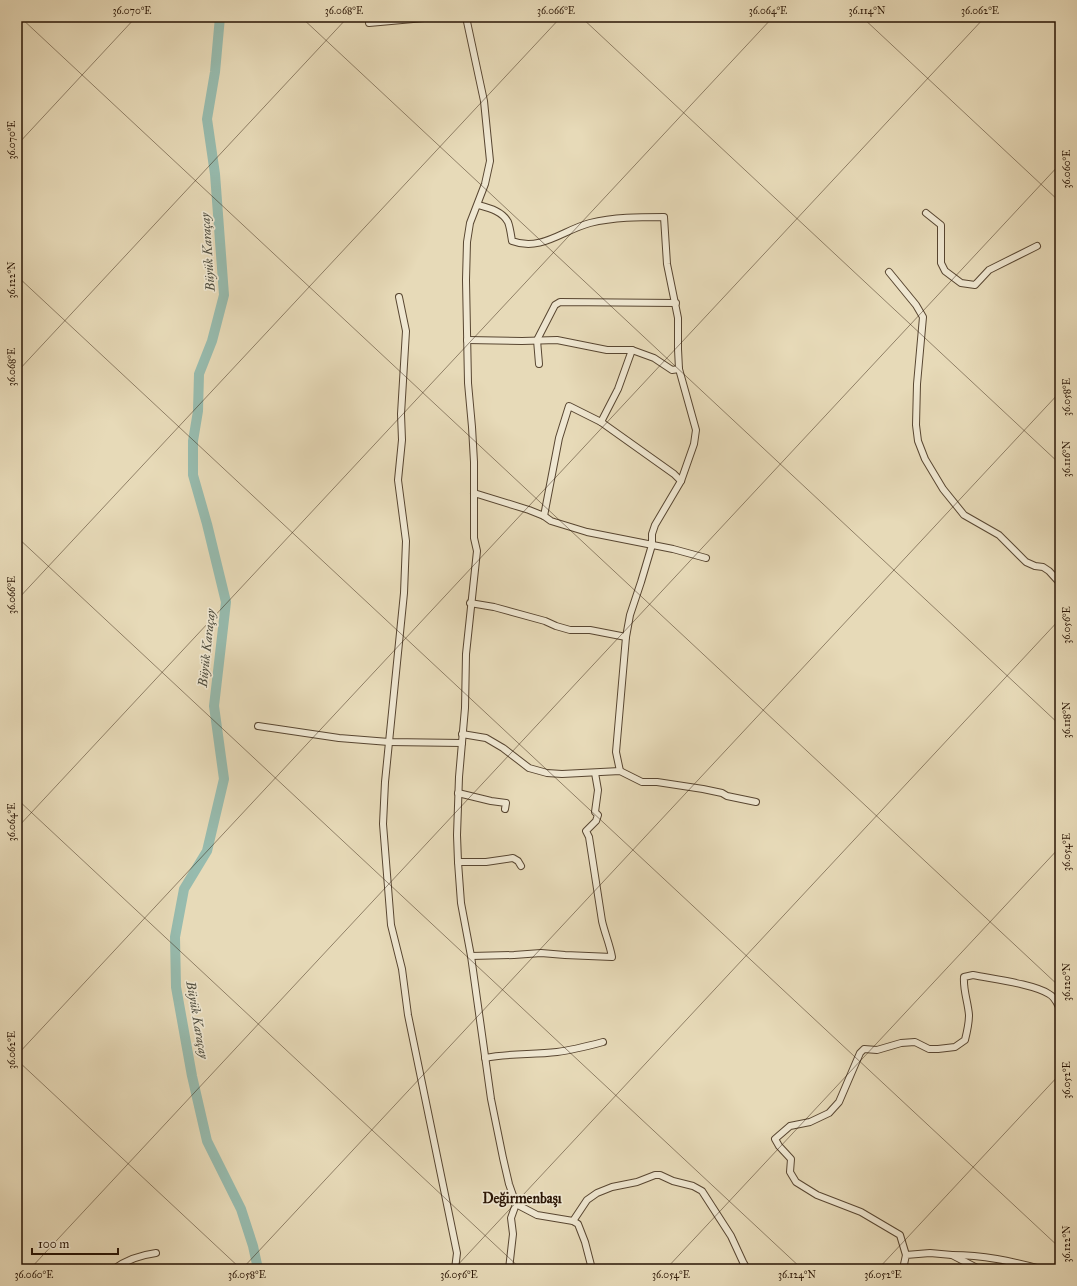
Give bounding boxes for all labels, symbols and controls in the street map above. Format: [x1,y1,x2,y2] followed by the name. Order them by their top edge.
[113,5,151,17] text: 36.070°E
[325,5,363,17] text: 36.068°E
[537,5,575,17] text: 36.066°E
[749,5,787,17] text: 36.064°E
[849,5,886,17] text: 36.114°N
[961,5,999,17] text: 36.062°E
[6,121,18,159] text: 36.070°E
[1061,150,1073,188] text: 36.060°E
[197,211,219,293] water label: Büyük Karaçay
[6,261,18,299] text: 36.122°N
[6,348,18,386] text: 36.068°E
[1061,378,1073,416] text: 36.058°E
[1061,440,1073,477] text: 36.116°N
[6,576,18,614] text: 36.066°E
[1061,606,1073,644] text: 36.056°E
[195,607,219,689] water label: Büyük Karaçay
[1061,701,1073,738] text: 36.118°N
[6,803,18,841] text: 36.064°E
[1061,833,1073,871] text: 36.054°E
[1061,962,1073,1001] text: 36.120°N
[182,979,212,1061] water label: Büyük Karaçay
[6,1031,18,1069] text: 36.062°E
[1061,1061,1073,1099] text: 36.052°E
[482,1190,562,1208] district label: Değirmenbaşı
[1061,1225,1073,1263] text: 36.122°N
[32,1230,118,1256] scale bar
[38,1237,69,1251] text: 100 m
[15,1269,53,1281] text: 36.060°E
[228,1269,266,1281] text: 36.058°E
[440,1269,478,1281] text: 36.056°E
[652,1269,690,1281] text: 36.054°E
[778,1269,816,1281] text: 36.124°N
[864,1269,902,1281] text: 36.052°E

